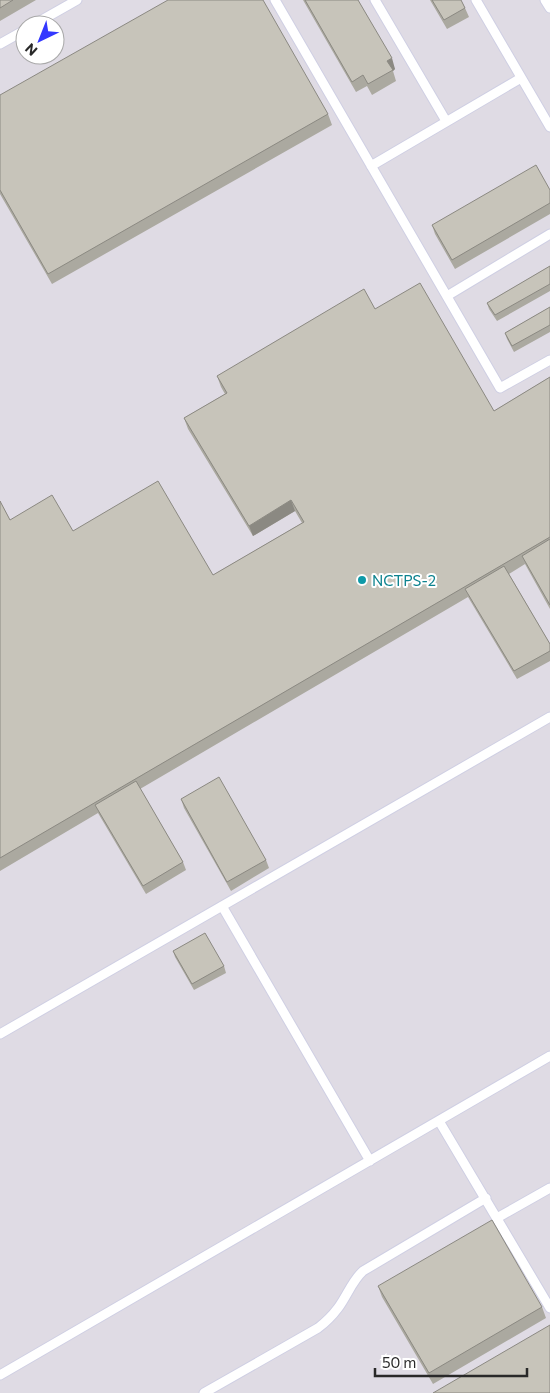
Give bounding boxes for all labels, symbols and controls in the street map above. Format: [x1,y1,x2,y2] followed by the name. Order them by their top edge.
[15,15,65,65] north arrow
[21,40,40,60] text: N
[372,571,436,589] place label: NCTPS-2
[356,574,368,586] marker: NCTPS-2
[375,1346,528,1378] scale bar
[382,1353,416,1371] text: 50 m

